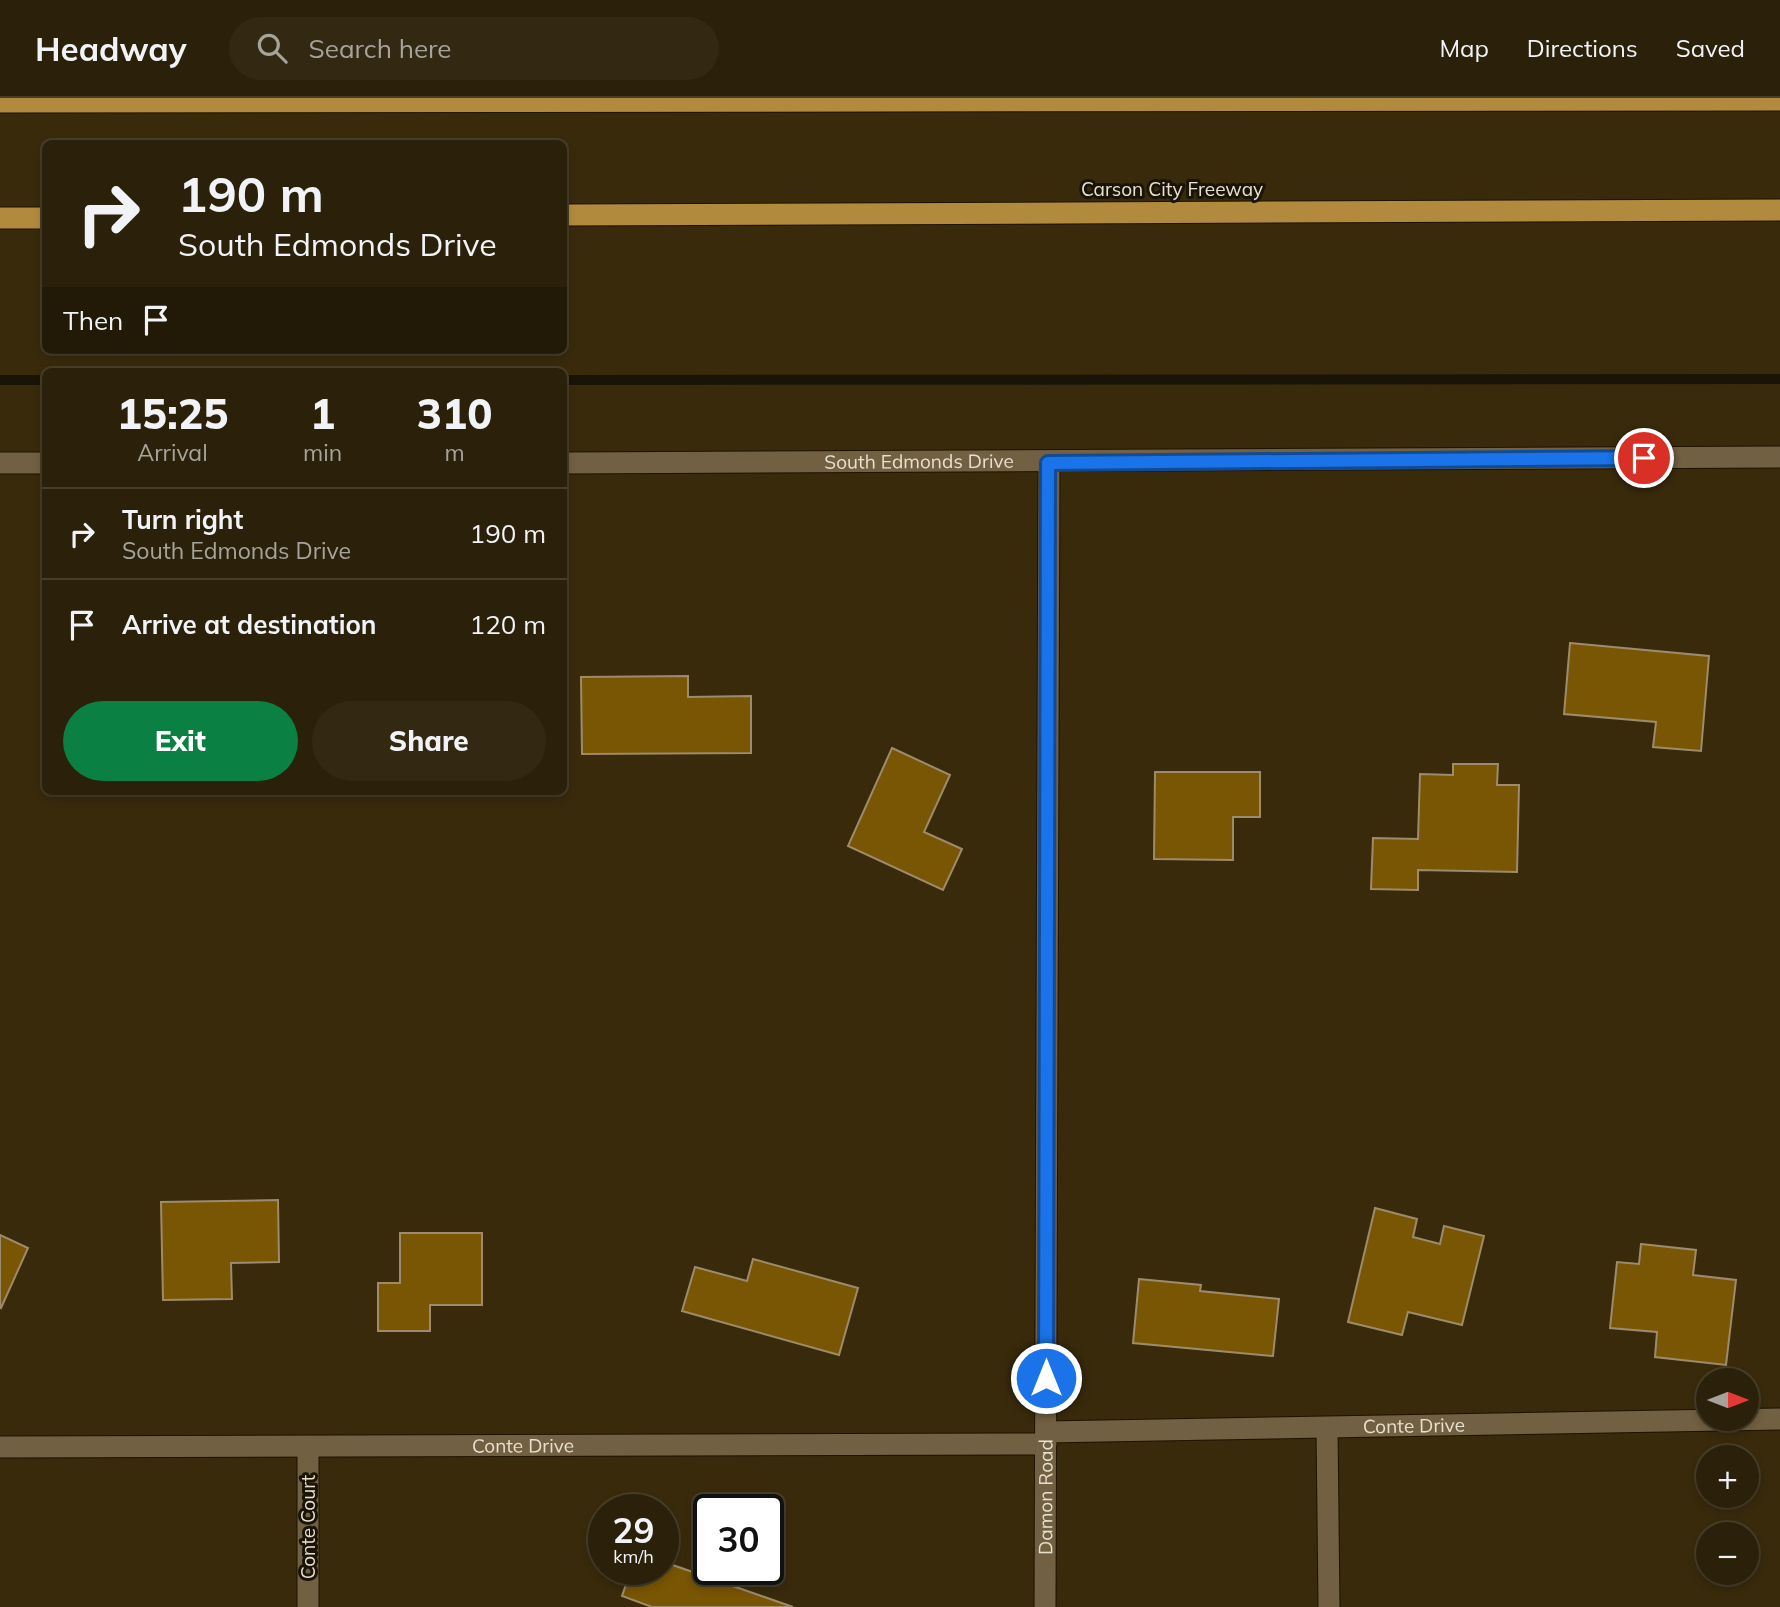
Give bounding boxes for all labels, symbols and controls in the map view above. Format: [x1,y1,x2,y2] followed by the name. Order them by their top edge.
[229,17,719,80] search box
[35,28,187,69] text: Headway
[253,29,291,67] icon: search
[309,32,451,65] text: Search here
[1439,33,1489,63] text: Map
[1527,33,1638,63] text: Directions
[1676,33,1745,63] text: Saved
[178,163,324,224] text: 190 m
[63,168,154,259] icon: right
[1081,177,1263,201] street label: Carson City Freeway
[178,224,497,264] text: South Edmonds Drive
[137,301,175,339] icon: arrive
[63,304,123,337] text: Then
[117,387,228,440] text: 15:25
[310,387,335,440] text: 1
[417,387,492,440] text: 310
[1614,428,1674,488] pin
[137,438,208,467] text: Arrival
[303,438,342,467] text: min
[444,438,465,467] text: m
[1625,439,1663,477] icon: arrive
[824,449,1014,474] street label: South Edmonds Drive
[122,503,243,536] text: Turn right
[63,515,101,553] icon: right
[470,517,546,550] text: 190 m
[122,536,351,565] text: South Edmonds Drive
[63,606,101,644] icon: arrive
[122,608,377,641] text: Arrive at destination
[470,608,546,641] text: 120 m
[63,701,298,781] button: Exit
[312,701,546,781] button: Share
[1009,1341,1083,1415] position arrow
[1696,1368,1759,1432] north arrow
[1696,1368,1759,1585] map controls
[1363,1413,1465,1438] street label: Conte Drive
[472,1433,574,1458] street label: Conte Drive
[1033,1439,1058,1555] street label: Damon Road
[1696,1445,1759,1508] button: +
[296,1474,320,1579] street label: Conte Court
[693,1494,784,1585] speed limit sign: 30
[612,1508,655,1552] text: 29
[1696,1522,1759,1585] button: −
[613,1545,654,1568] text: km/h

